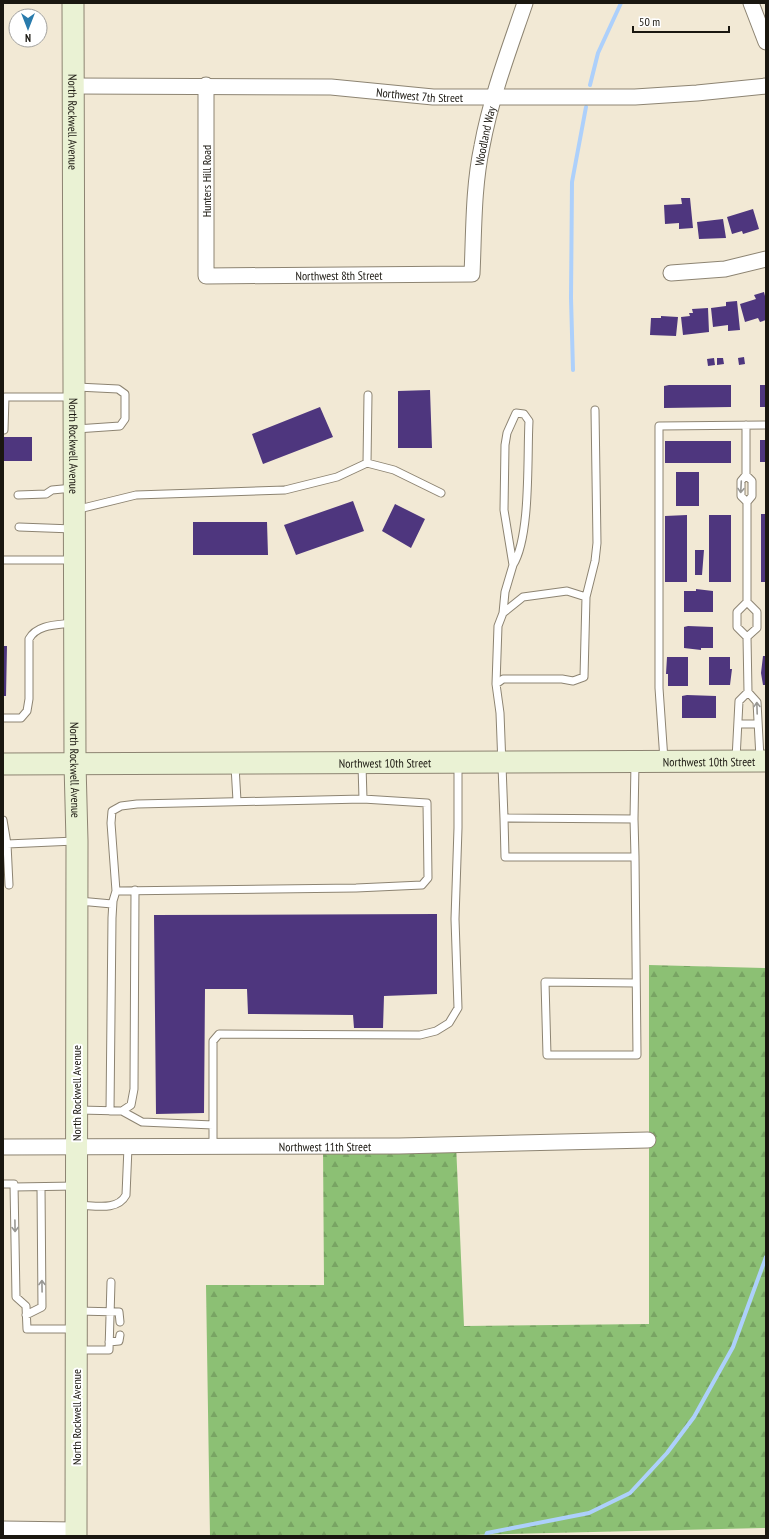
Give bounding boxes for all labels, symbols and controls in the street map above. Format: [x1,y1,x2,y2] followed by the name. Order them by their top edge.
[8,8,48,48] north arrow
[633,8,729,34] scale bar
[639,14,660,29] text: 50 m
[25,31,31,45] text: N
[66,74,81,170] street label: North Rockwell Avenue
[376,84,464,105] street label: Northwest 7th Street
[471,104,499,167] street label: Woodland Way
[199,145,214,217] street label: Hunters Hill Road
[295,267,383,283] street label: Northwest 8th Street
[67,398,82,494] street label: North Rockwell Avenue
[738,480,745,493] one-way arrow
[753,702,760,715] one-way arrow
[67,722,84,818] street label: North Rockwell Avenue
[663,754,756,769] street label: Northwest 10th Street
[339,755,432,770] street label: Northwest 10th Street
[69,1045,84,1141] street label: North Rockwell Avenue
[279,1139,372,1154] street label: Northwest 11th Street
[11,1219,18,1232] one-way arrow
[38,1280,45,1293] one-way arrow
[69,1369,84,1465] street label: North Rockwell Avenue

